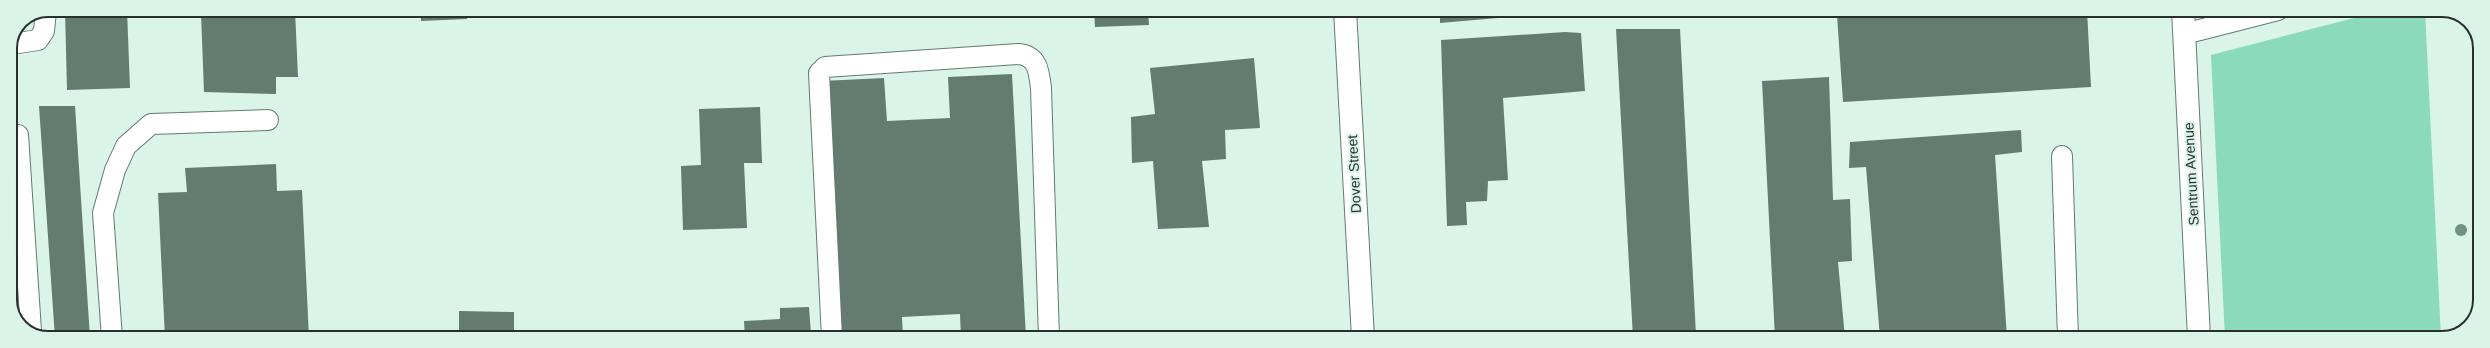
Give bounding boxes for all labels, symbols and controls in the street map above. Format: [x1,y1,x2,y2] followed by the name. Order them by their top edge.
[2180,122,2202,226] street label: Sentrum Avenue
[1344,134,1364,214] street label: Dover Street

